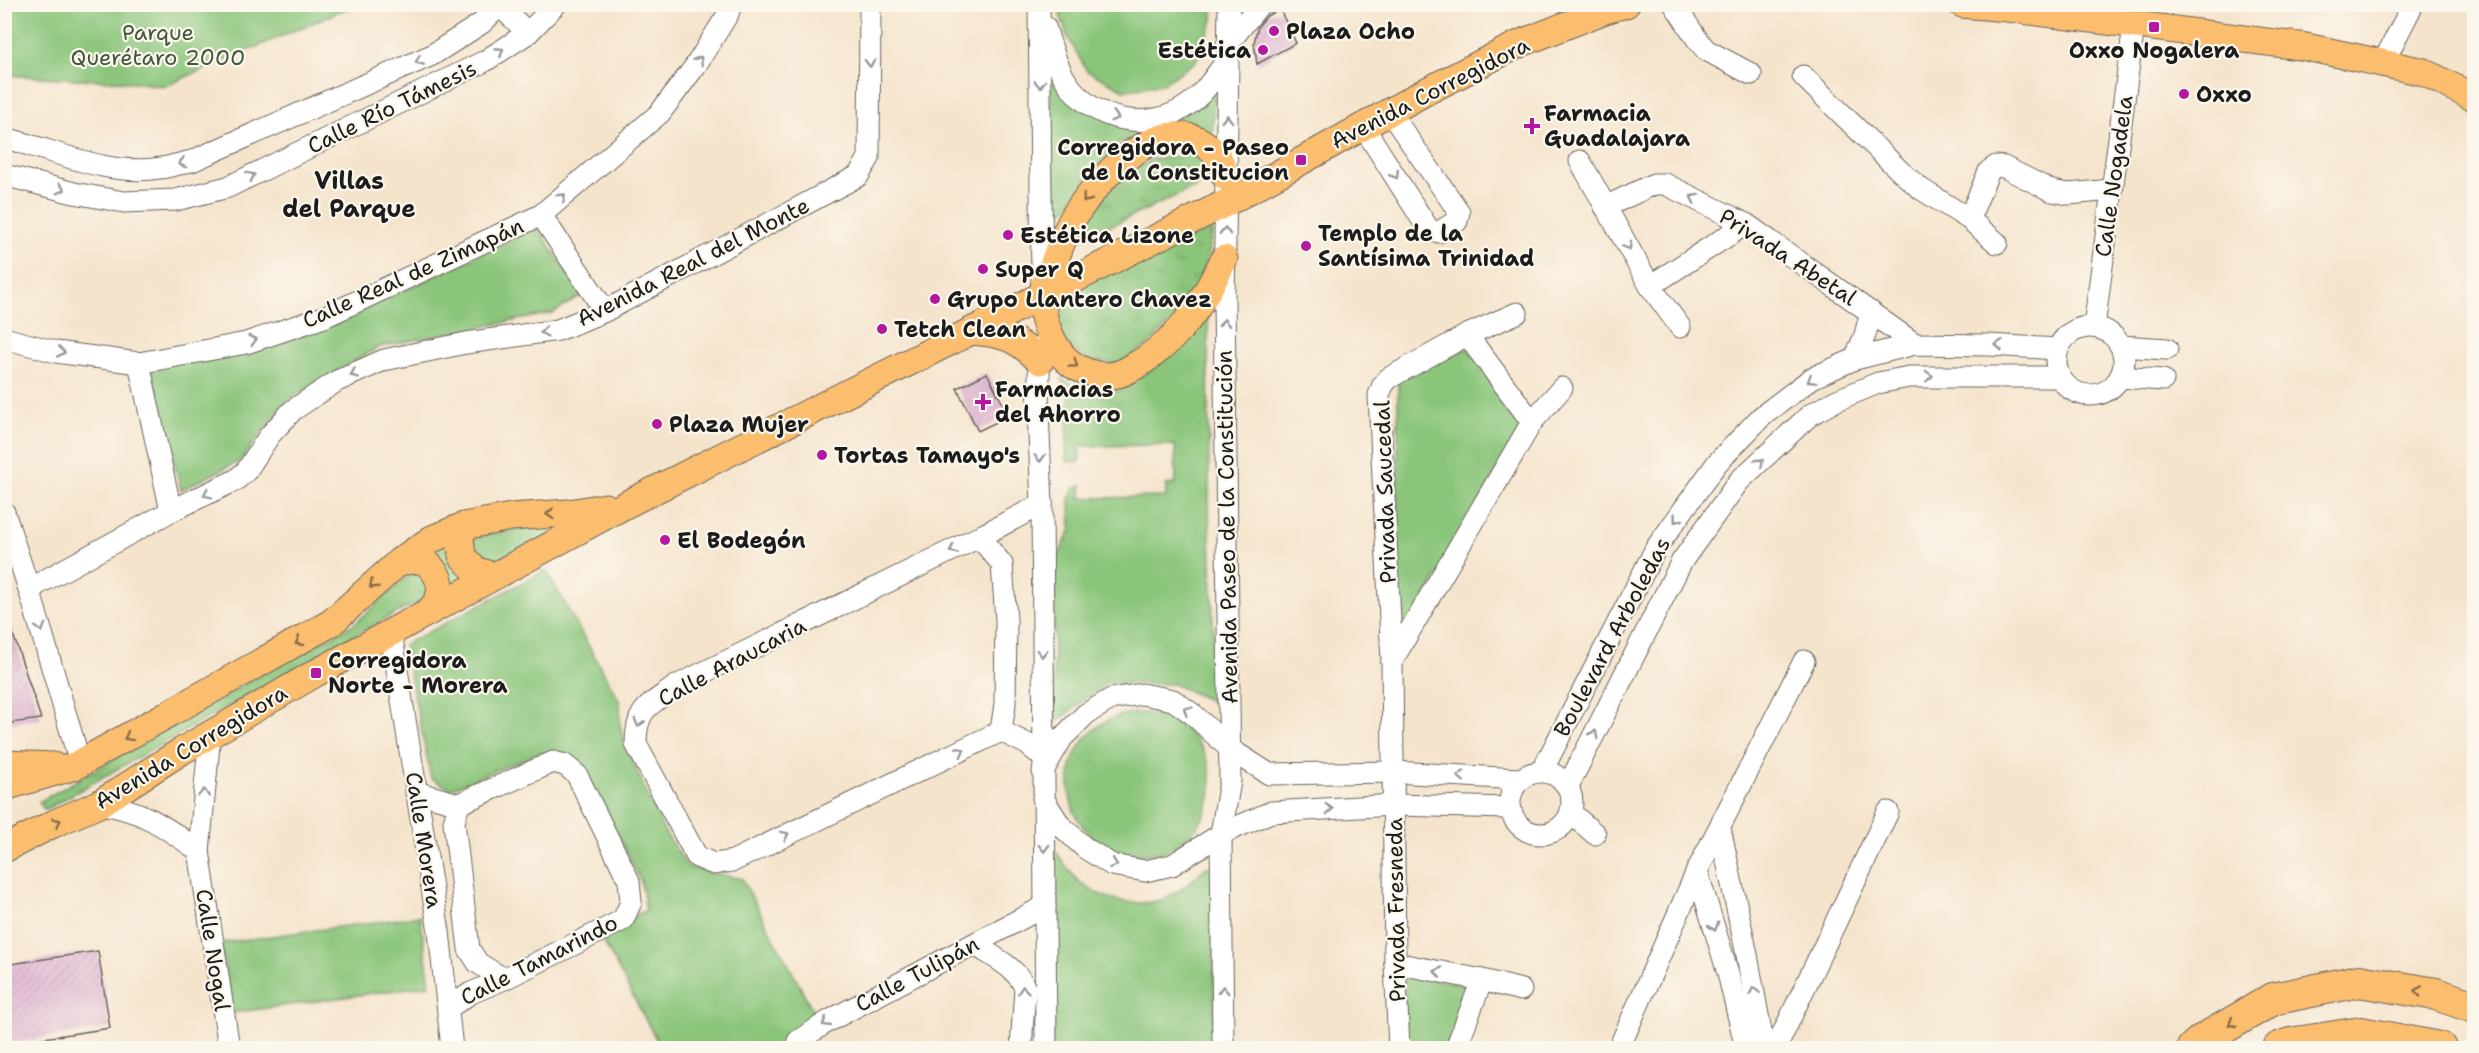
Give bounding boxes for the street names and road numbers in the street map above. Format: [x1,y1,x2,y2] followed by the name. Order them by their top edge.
[1326,30,1535,156] street label: Avenida Corregidora
[303,54,481,160] street label: Calle Río Támesis
[2088,93,2140,259] street label: Calle Nogadela
[572,191,814,333] street label: Avenida Real del Monte
[1714,202,1863,313] street label: Privada Abetal
[298,211,528,335] street label: Calle Real de Zimapán
[1209,350,1245,704] street label: Avenida Paseo de la Constitución
[1367,400,1403,584] street label: Privada Saucedal
[1547,532,1677,742] street label: Boulevard Arboledas
[653,611,811,713] street label: Calle Araucaria
[89,678,293,816] street label: Avenida Corregidora
[399,770,449,911] street label: Calle Morera
[1380,817,1412,1003] street label: Privada Fresneda
[189,887,237,1014] street label: Calle Nogal
[456,908,622,1012] street label: Calle Tamarindo
[850,929,984,1019] street label: Calle Tulipán

